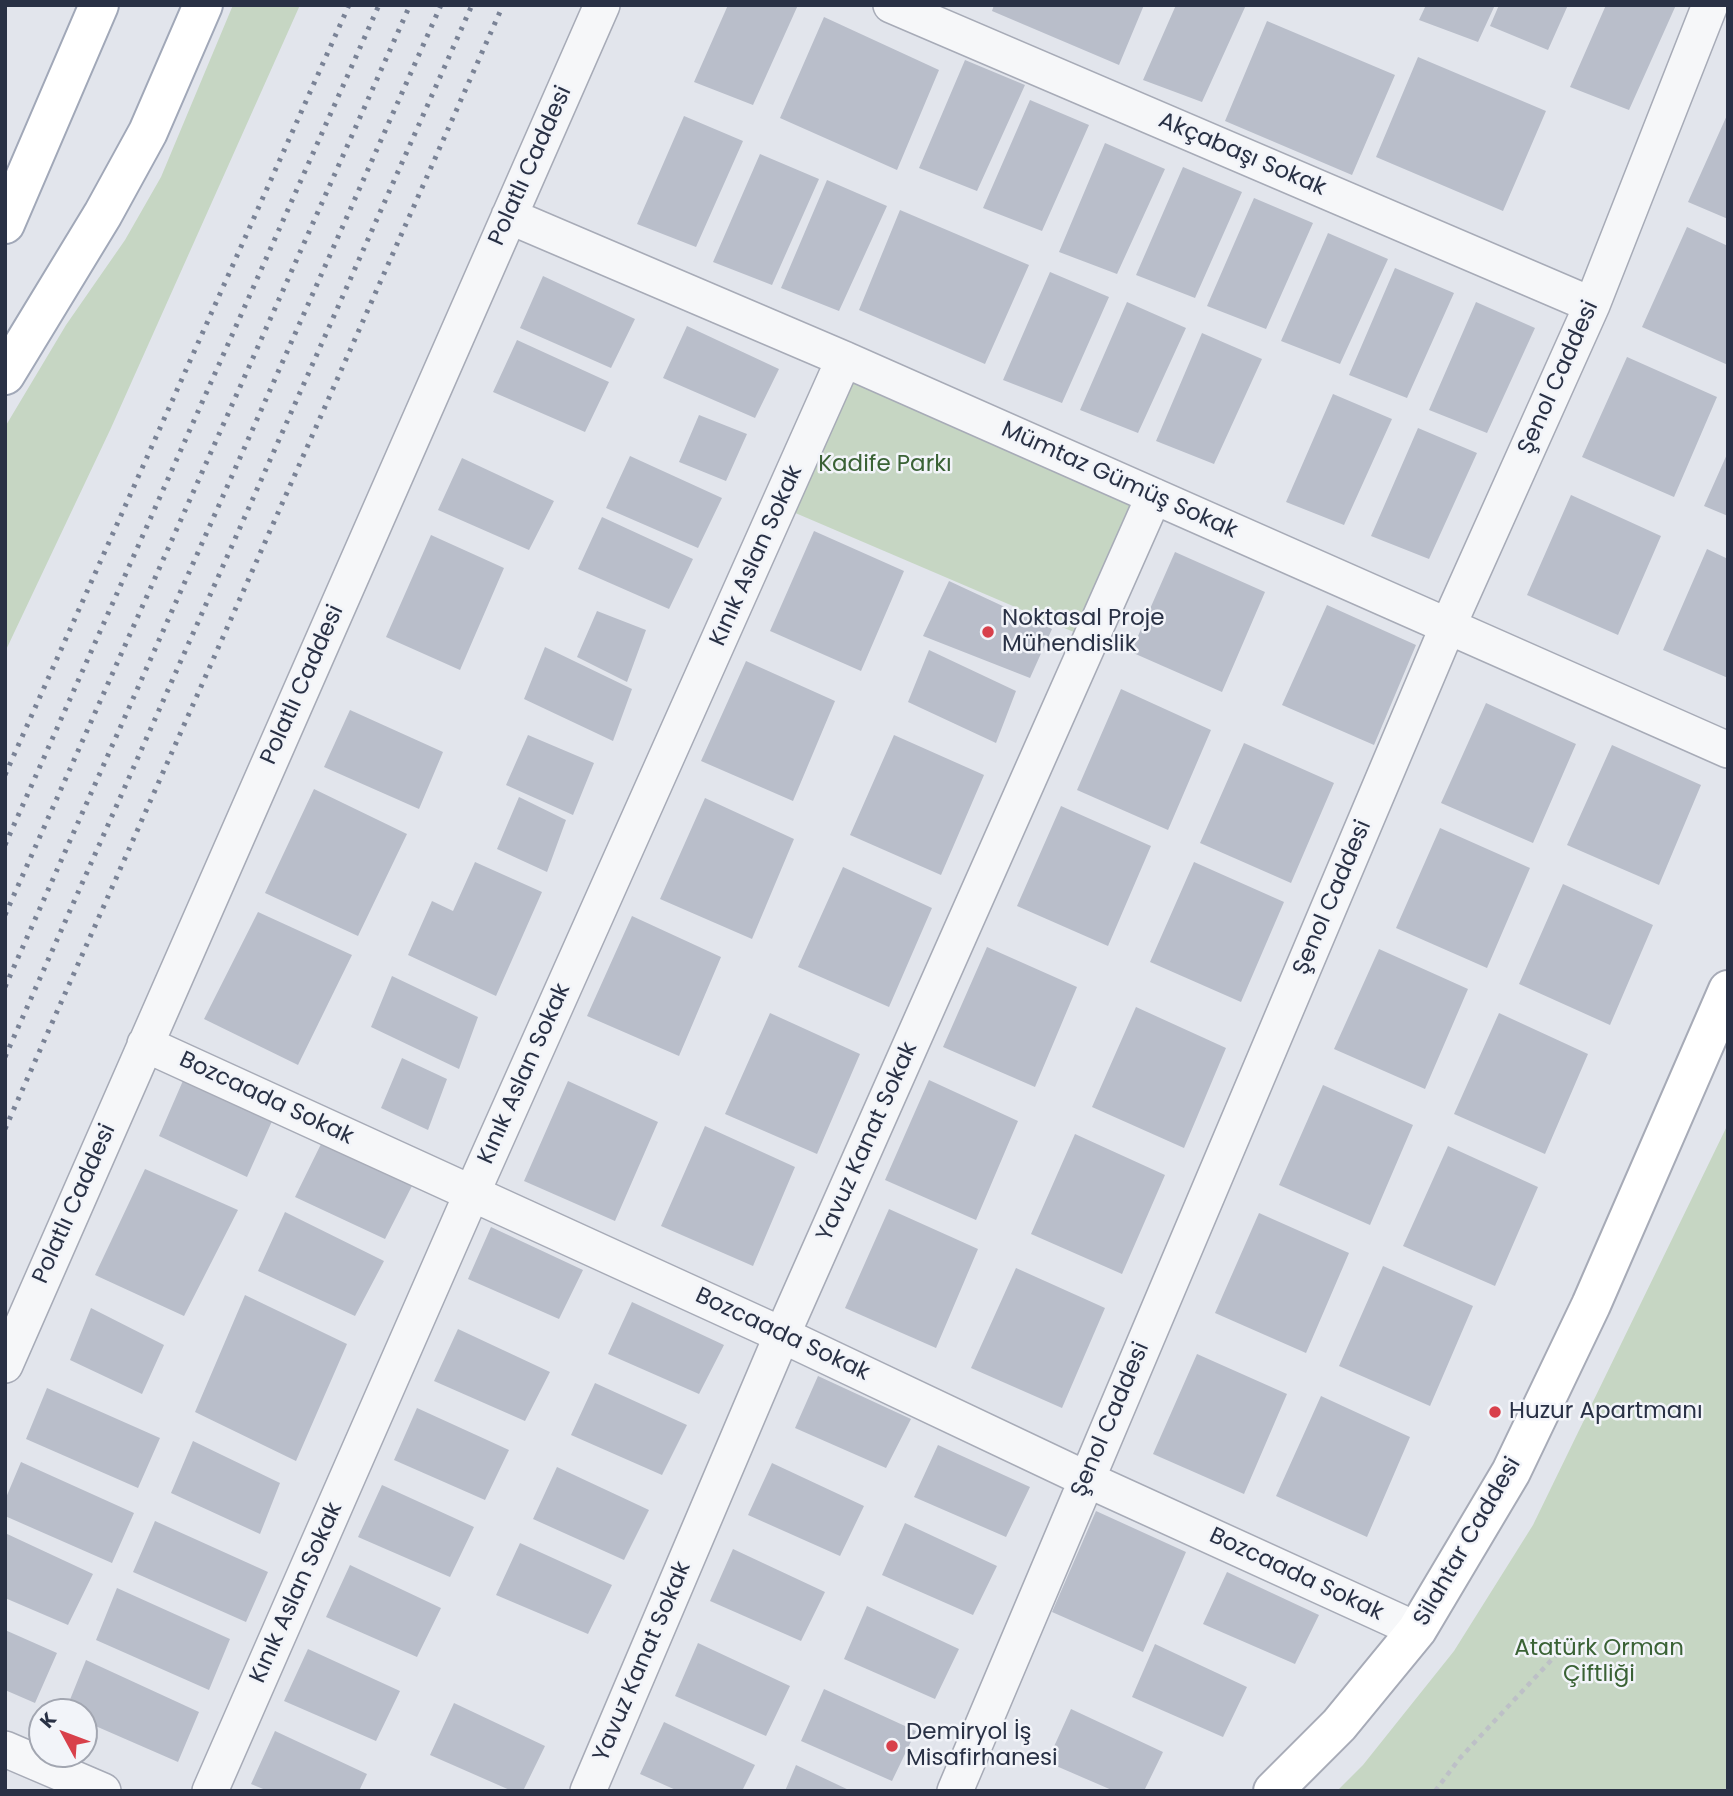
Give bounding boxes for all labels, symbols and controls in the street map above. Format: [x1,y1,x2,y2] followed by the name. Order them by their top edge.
[484,82,578,250] street label: Polatlı Caddesi
[1154,107,1330,203] street label: Akçabaşı Sokak
[1513,297,1605,459] street label: Şenol Caddesi
[997,416,1241,546] street label: Mümtaz Gümüş Sokak
[818,451,952,479] park label: Kadife Parkı
[705,461,809,651] street label: Kınık Aslan Sokak
[256,601,350,769] street label: Polatlı Caddesi
[1002,605,1165,659] place label: Noktasal Proje Mühendislik
[980,624,996,640] marker: Noktasal Proje Mühendislik
[1288,817,1378,979] street label: Şenol Caddesi
[473,979,577,1169] street label: Kınık Aslan Sokak
[812,1038,924,1246] street label: Yavuz Kanat Sokak
[175,1047,357,1151] street label: Bozcaada Sokak
[28,1120,122,1288] street label: Polatlı Caddesi
[691,1283,873,1387] street label: Bozcaada Sokak
[1066,1339,1156,1501] street label: Şenol Caddesi
[1509,1398,1703,1426] place label: Huzur Apartmanı
[1487,1404,1503,1420] marker: Huzur Apartmanı
[1409,1453,1527,1631] street label: Silahtar Caddesi
[245,1498,349,1688] street label: Kınık Aslan Sokak
[1205,1523,1387,1627] street label: Bozcaada Sokak
[588,1558,698,1766] street label: Yavuz Kanat Sokak
[1514,1635,1684,1689] park label: Atatürk Orman Çiftliği
[28,1698,98,1768] north arrow
[34,1706,63,1734] text: K
[906,1719,1058,1773] place label: Demiryol İş Misafirhanesi
[884,1738,900,1754] marker: Demiryol İş Misafirhanesi

